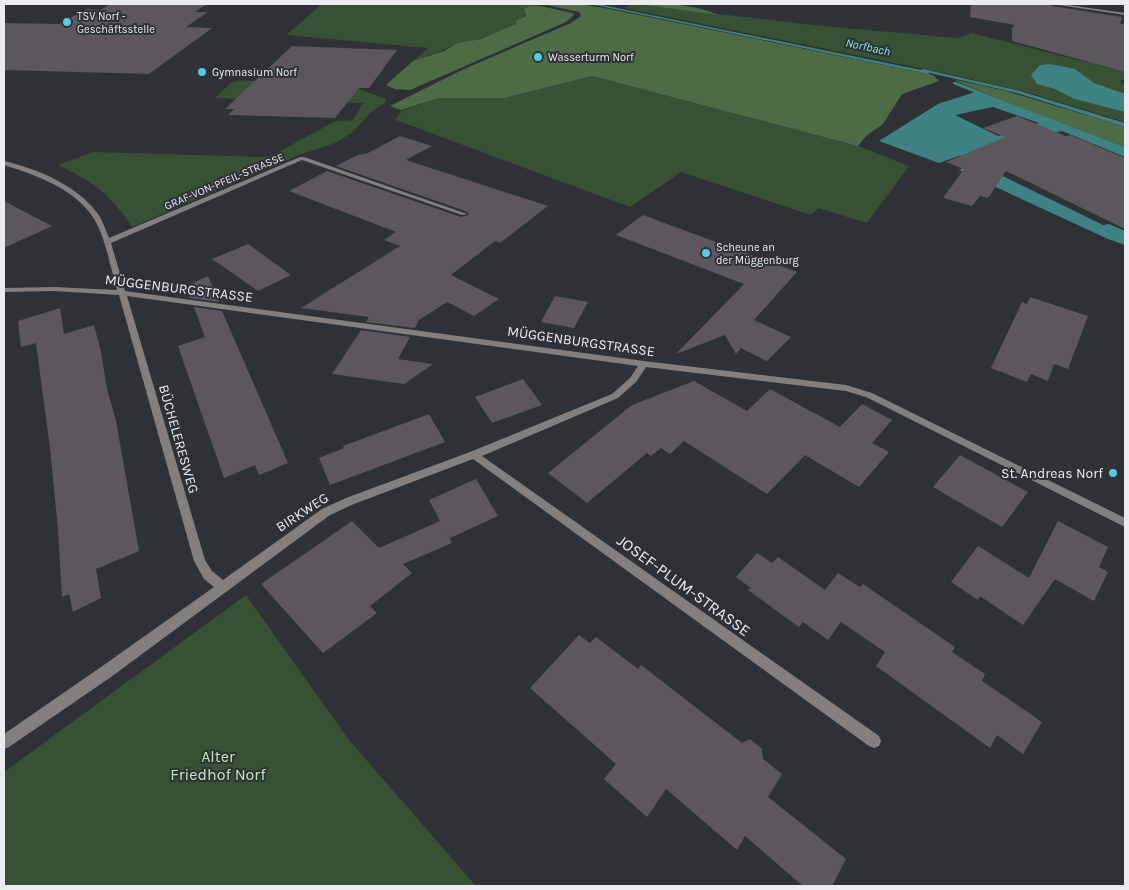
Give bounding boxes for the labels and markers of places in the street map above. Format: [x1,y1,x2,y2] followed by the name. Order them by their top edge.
[77,10,155,36] place label: TSV Norf - Geschäftsstelle
[61,16,73,28] marker: TSV Norf - Geschäftsstelle
[532,51,544,63] marker: Wasserturm Norf
[548,51,634,64] place label: Wasserturm Norf
[196,66,208,78] marker: Gymnasium Norf
[212,66,297,79] place label: Gymnasium Norf
[716,241,799,267] place label: Scheune an der Müggenburg
[700,247,712,259] marker: Scheune an der Müggenburg
[1001,465,1103,482] place label: St. Andreas Norf
[1107,467,1119,479] marker: St. Andreas Norf

